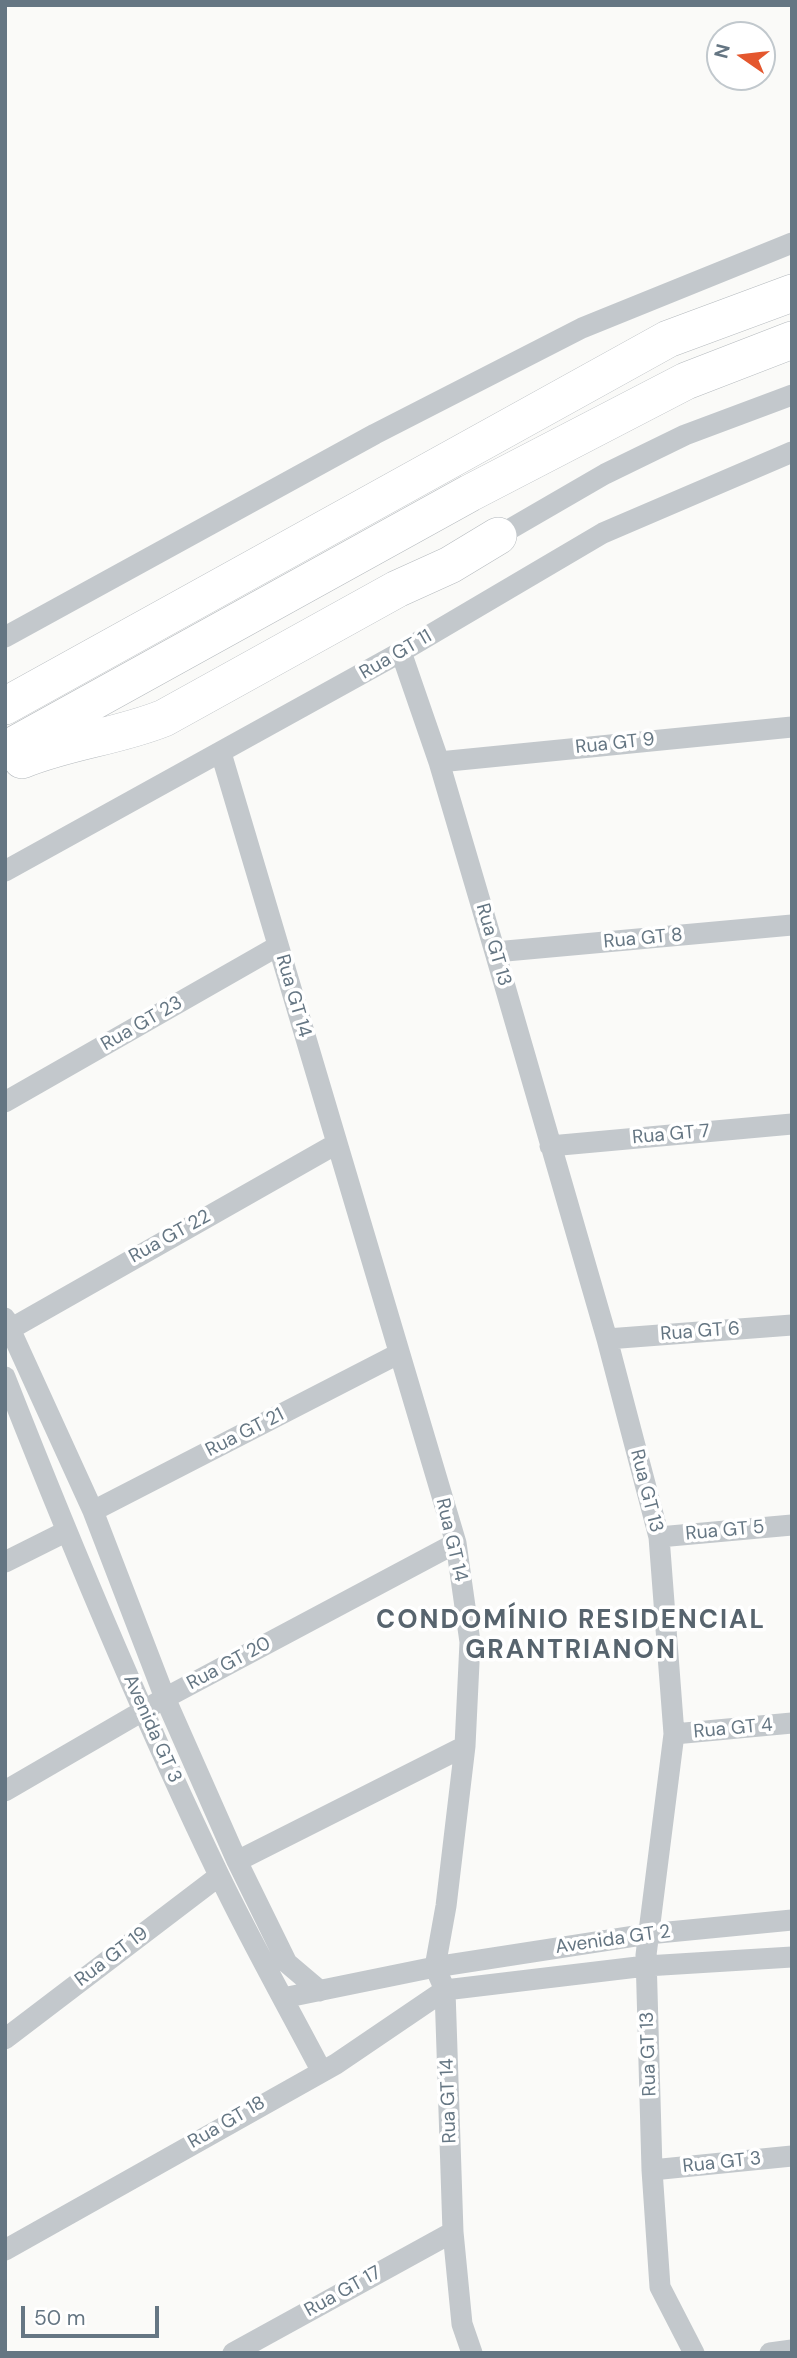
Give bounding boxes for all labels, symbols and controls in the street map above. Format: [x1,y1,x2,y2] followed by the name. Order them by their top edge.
[706,21,776,91] north arrow
[708,42,736,61] text: N
[356,625,436,685] street label: Rua GT 11
[574,729,656,759] street label: Rua GT 9
[470,901,516,989] street label: Rua GT 13
[603,924,683,954] street label: Rua GT 8
[270,952,316,1040] street label: Rua GT 14
[97,992,187,1056] street label: Rua GT 23
[631,1120,711,1150] street label: Rua GT 7
[125,1205,215,1269] street label: Rua GT 22
[659,1318,741,1346] street label: Rua GT 6
[202,1404,288,1462] street label: Rua GT 21
[625,1447,667,1535] street label: Rua GT 13
[430,1496,472,1584] street label: Rua GT 14
[685,1516,765,1546] street label: Rua GT 5
[379,1605,763,1666] district label: CONDOMÍNIO RESIDENCIAL GRANTRIANON
[183,1632,275,1696] street label: Rua GT 20
[118,1671,186,1787] street label: Avenida GT 3
[693,1714,773,1744] street label: Rua GT 4
[554,1921,672,1959] street label: Avenida GT 2
[71,1922,153,1992] street label: Rua GT 19
[636,2011,662,2097] street label: Rua GT 13
[436,2058,462,2144] street label: Rua GT 14
[184,2092,270,2154] street label: Rua GT 18
[682,2148,762,2178] street label: Rua GT 3
[301,2262,385,2322] street label: Rua GT 17
[24,2292,163,2336] scale bar
[34,2304,85,2332] text: 50 m

